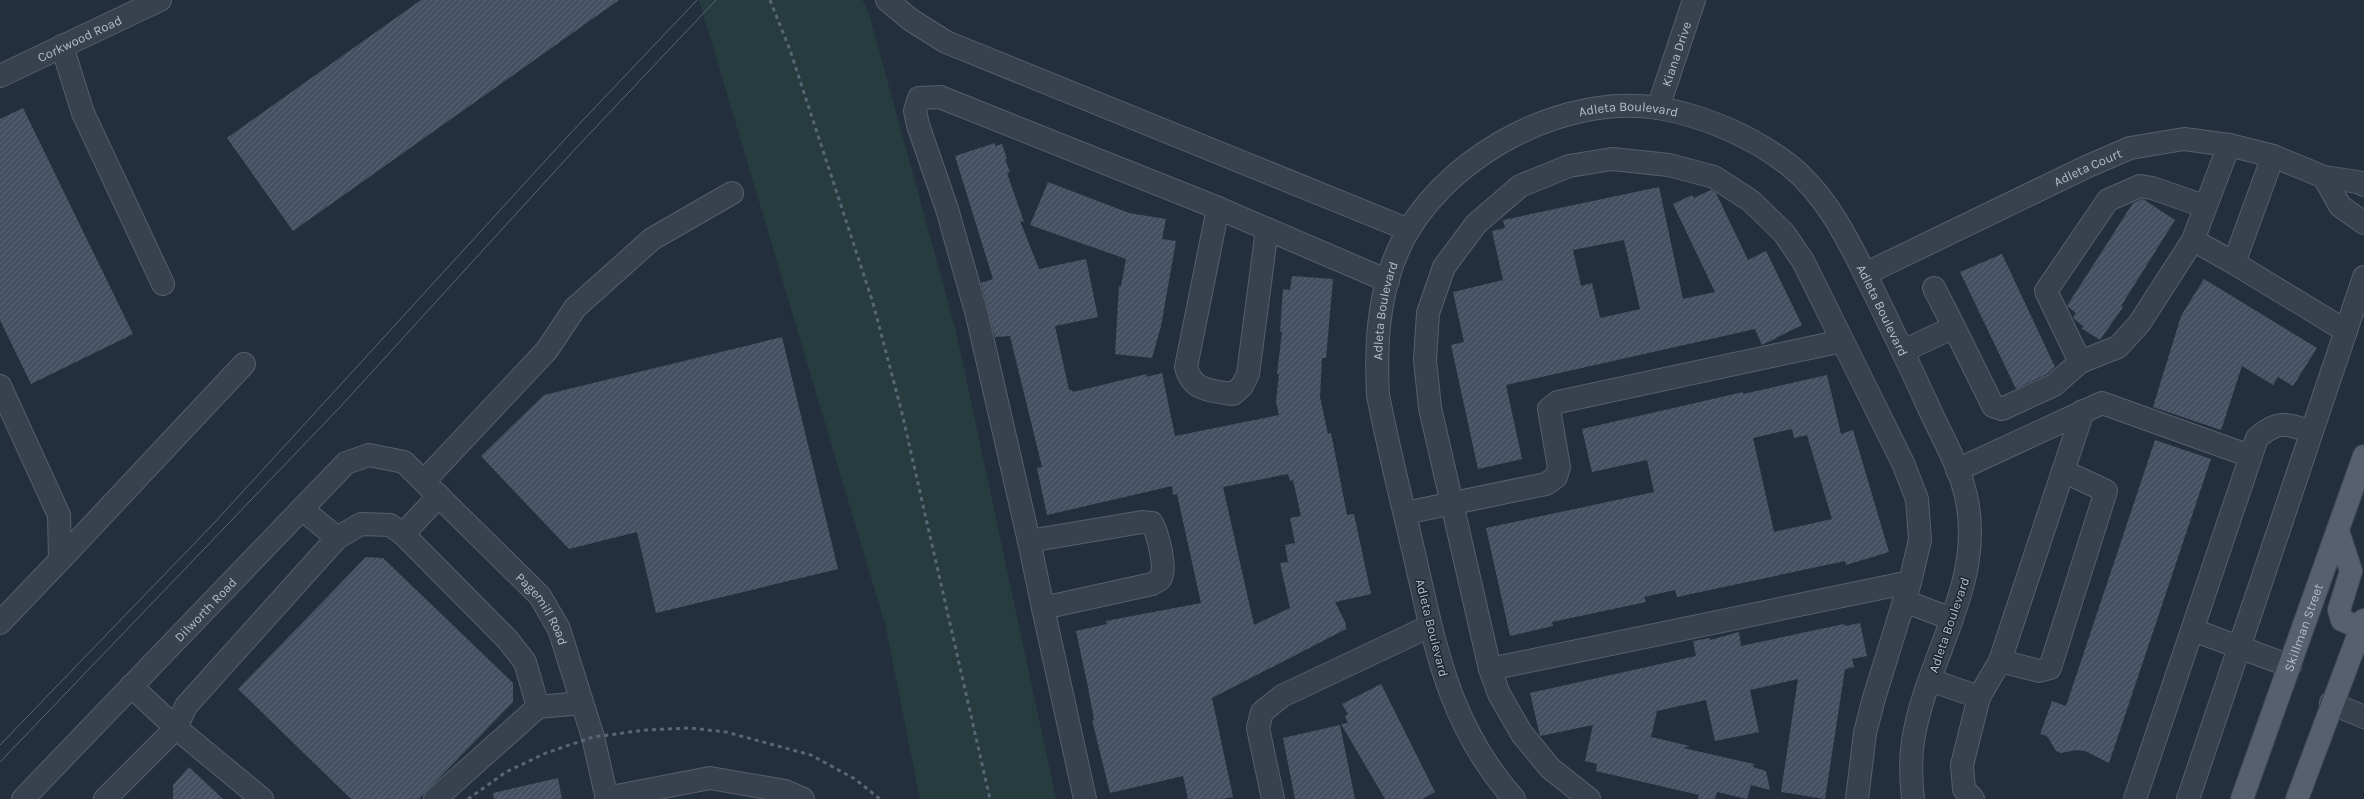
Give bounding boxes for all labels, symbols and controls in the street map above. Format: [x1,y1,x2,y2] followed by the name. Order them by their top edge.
[35,12,124,65] street label: Corkwood Road
[1658,19,1694,88] street label: Kiana Drive
[1577,98,1680,119] street label: Adleta Boulevard
[2051,145,2124,189] street label: Adleta Court
[1370,259,1400,360] street label: Adleta Boulevard
[1854,262,1911,358] street label: Adleta Boulevard
[513,569,571,647] street label: Pagemill Road
[171,574,239,645] street label: Dilworth Road
[1926,575,1972,675] street label: Adleta Boulevard
[1413,578,1451,678] street label: Adleta Boulevard
[2280,581,2326,674] street label: Skillman Street

